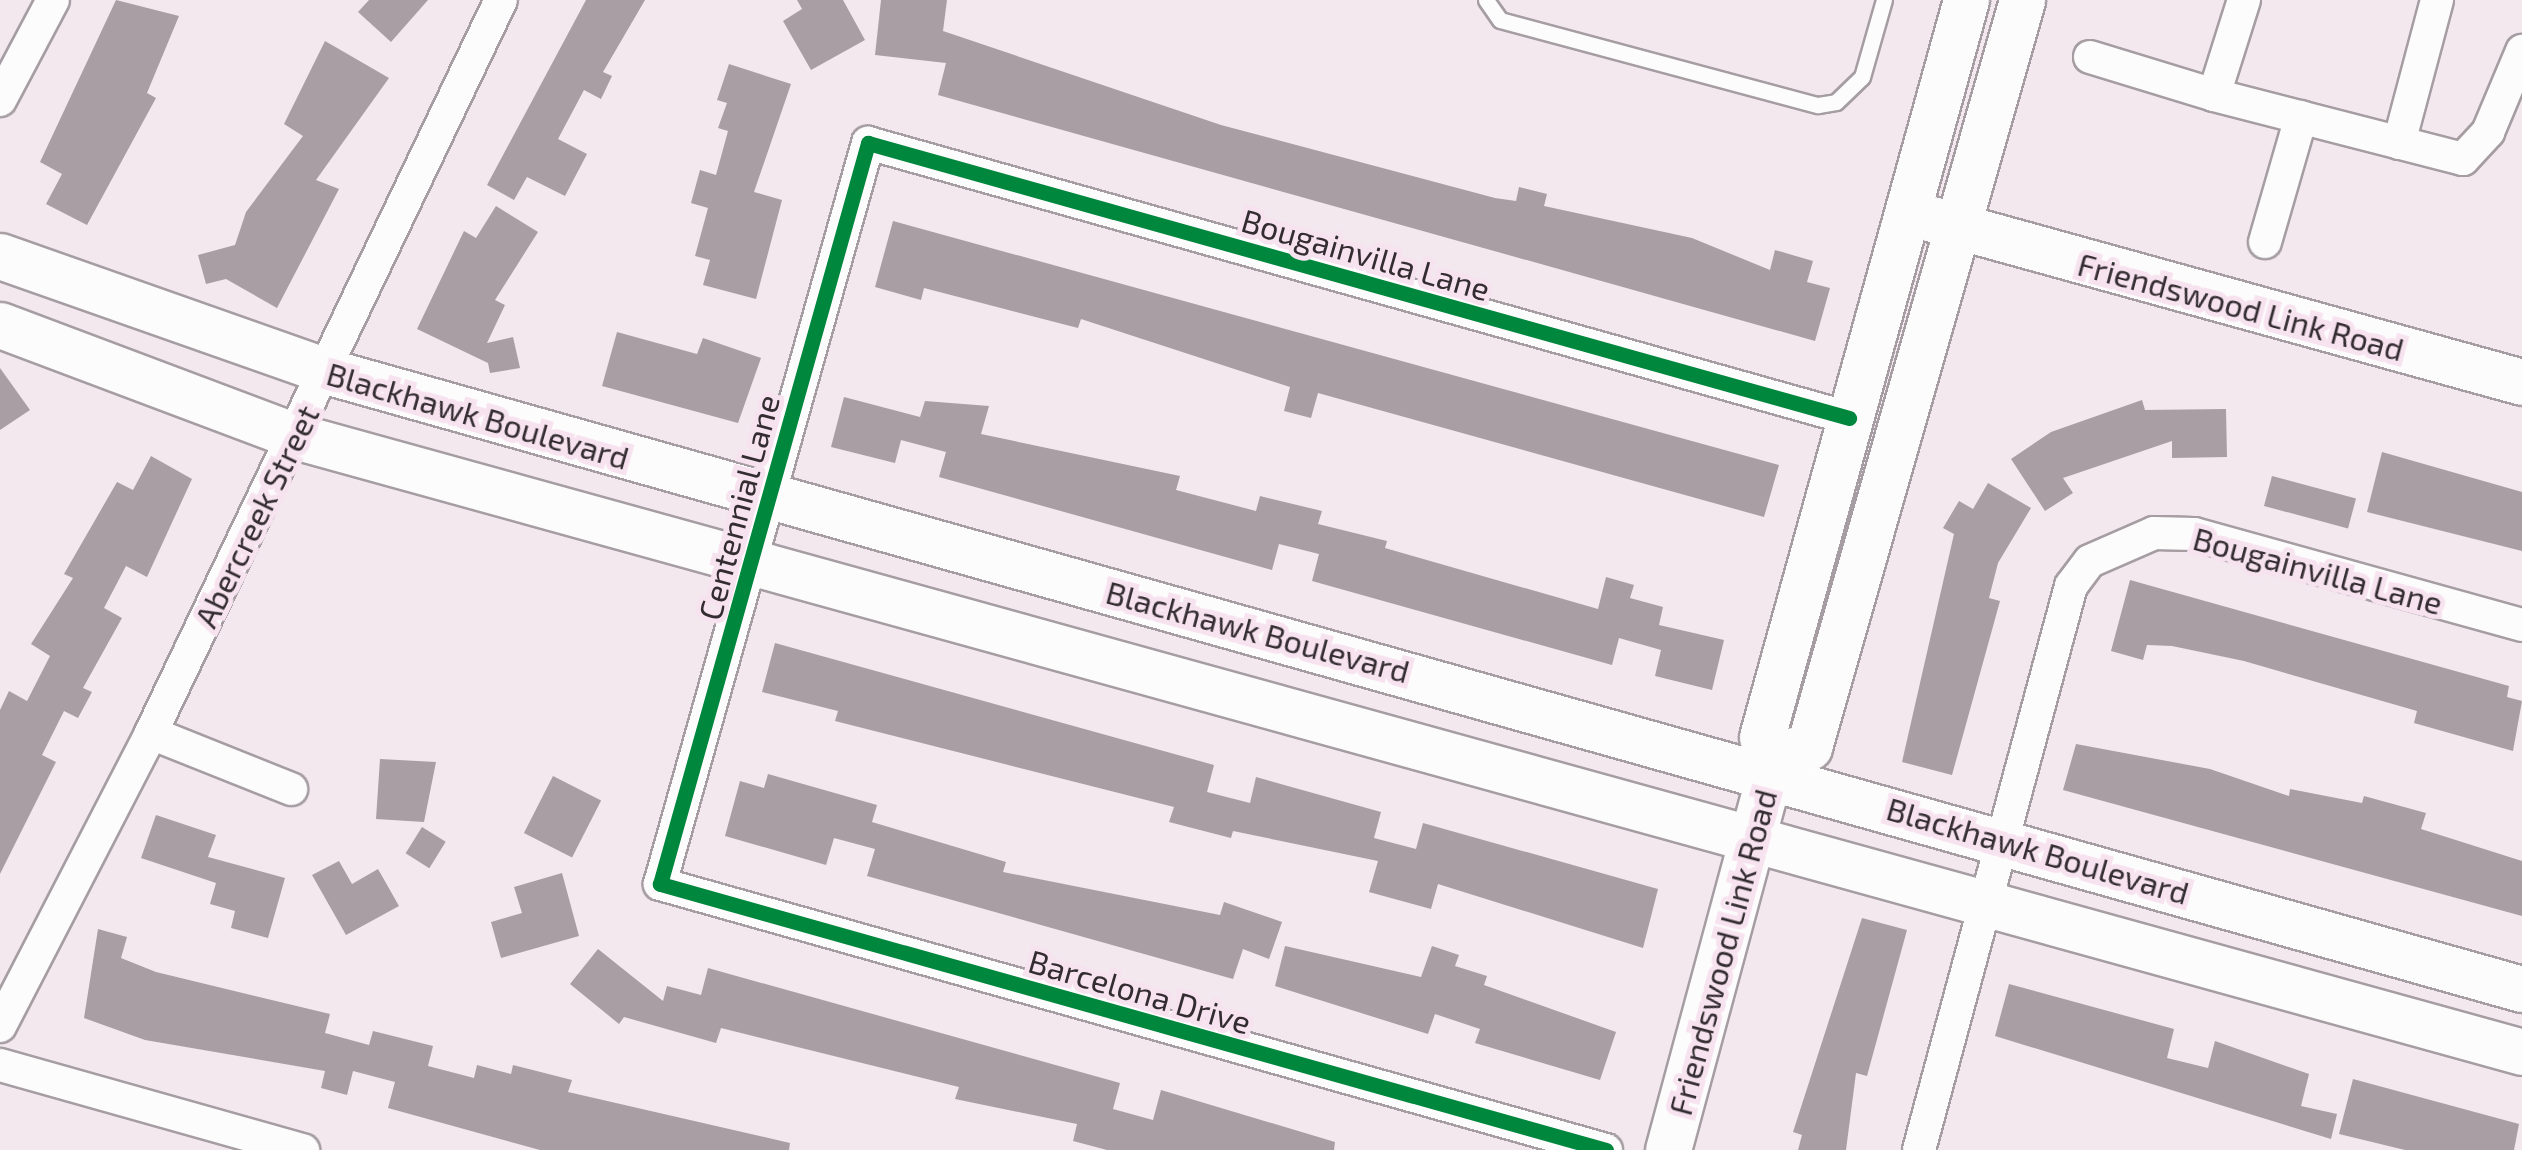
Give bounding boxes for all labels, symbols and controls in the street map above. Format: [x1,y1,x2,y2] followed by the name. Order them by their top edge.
[1237,200,1495,308] street label: Bougainvilla Lane
[2074,244,2408,368] street label: Friendswood Link Road
[322,353,634,477] street label: Blackhawk Boulevard
[689,390,787,624] street label: Centennial Lane
[186,399,326,633] street label: Abercreek Street
[2189,518,2447,622] street label: Bougainvilla Lane
[1102,572,1414,690] street label: Blackhawk Boulevard
[1660,785,1784,1119] street label: Friendswood Link Road
[1882,788,2194,912] street label: Blackhawk Boulevard
[1024,941,1256,1041] street label: Barcelona Drive

